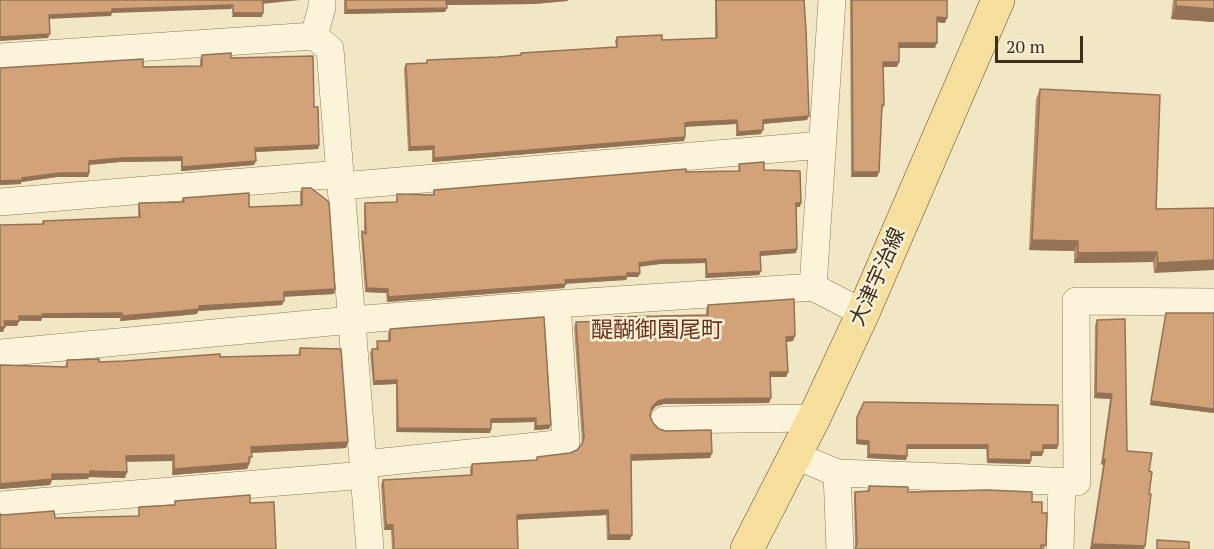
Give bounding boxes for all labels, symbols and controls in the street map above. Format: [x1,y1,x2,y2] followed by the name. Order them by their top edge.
[998,24,1086,62] scale bar
[1006,34,1045,58] text: 20 m
[845,224,911,330] street label: 大津宇治線
[591,318,723,344] district label: 醍醐御園尾町

